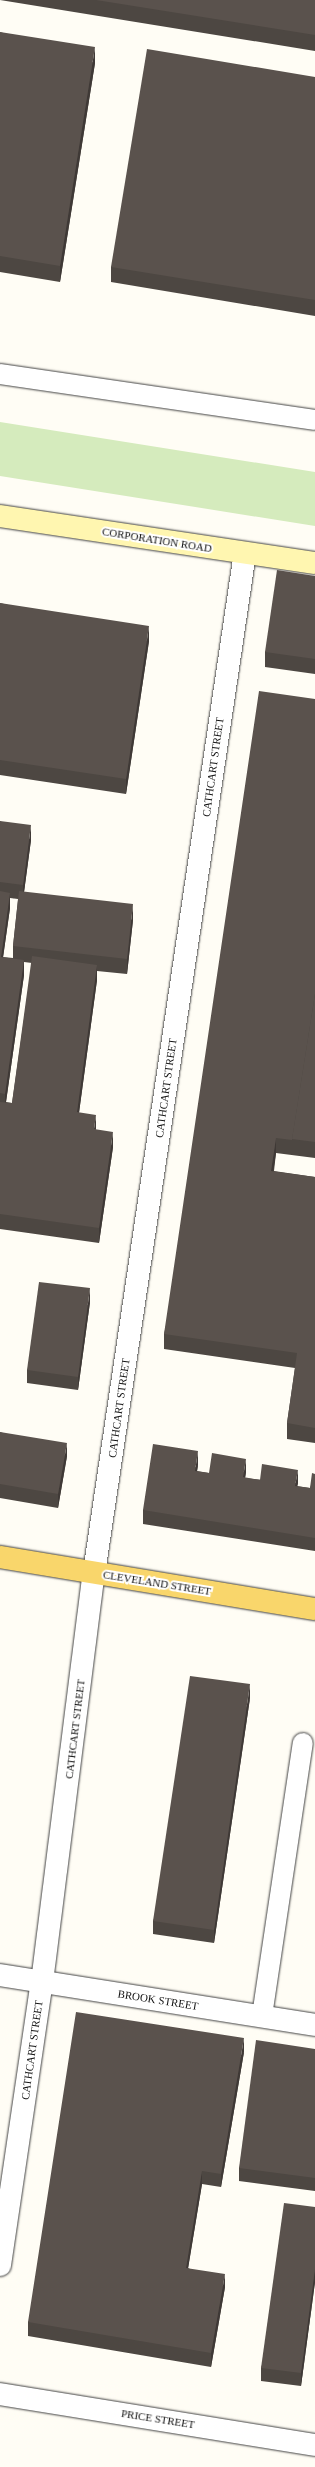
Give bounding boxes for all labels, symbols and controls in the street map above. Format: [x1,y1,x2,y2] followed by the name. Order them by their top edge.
[101,525,213,555] street label: CORPORATION ROAD
[199,716,227,818] street label: CATHCART STREET
[152,1037,180,1139] street label: CATHCART STREET
[105,1357,133,1459] street label: CATHCART STREET
[102,1568,212,1598] street label: CLEVELAND STREET
[62,1678,88,1780] street label: CATHCART STREET
[117,1987,199,2013] street label: BROOK STREET
[18,1999,46,2101] street label: CATHCART STREET
[120,2407,196,2431] street label: PRICE STREET

